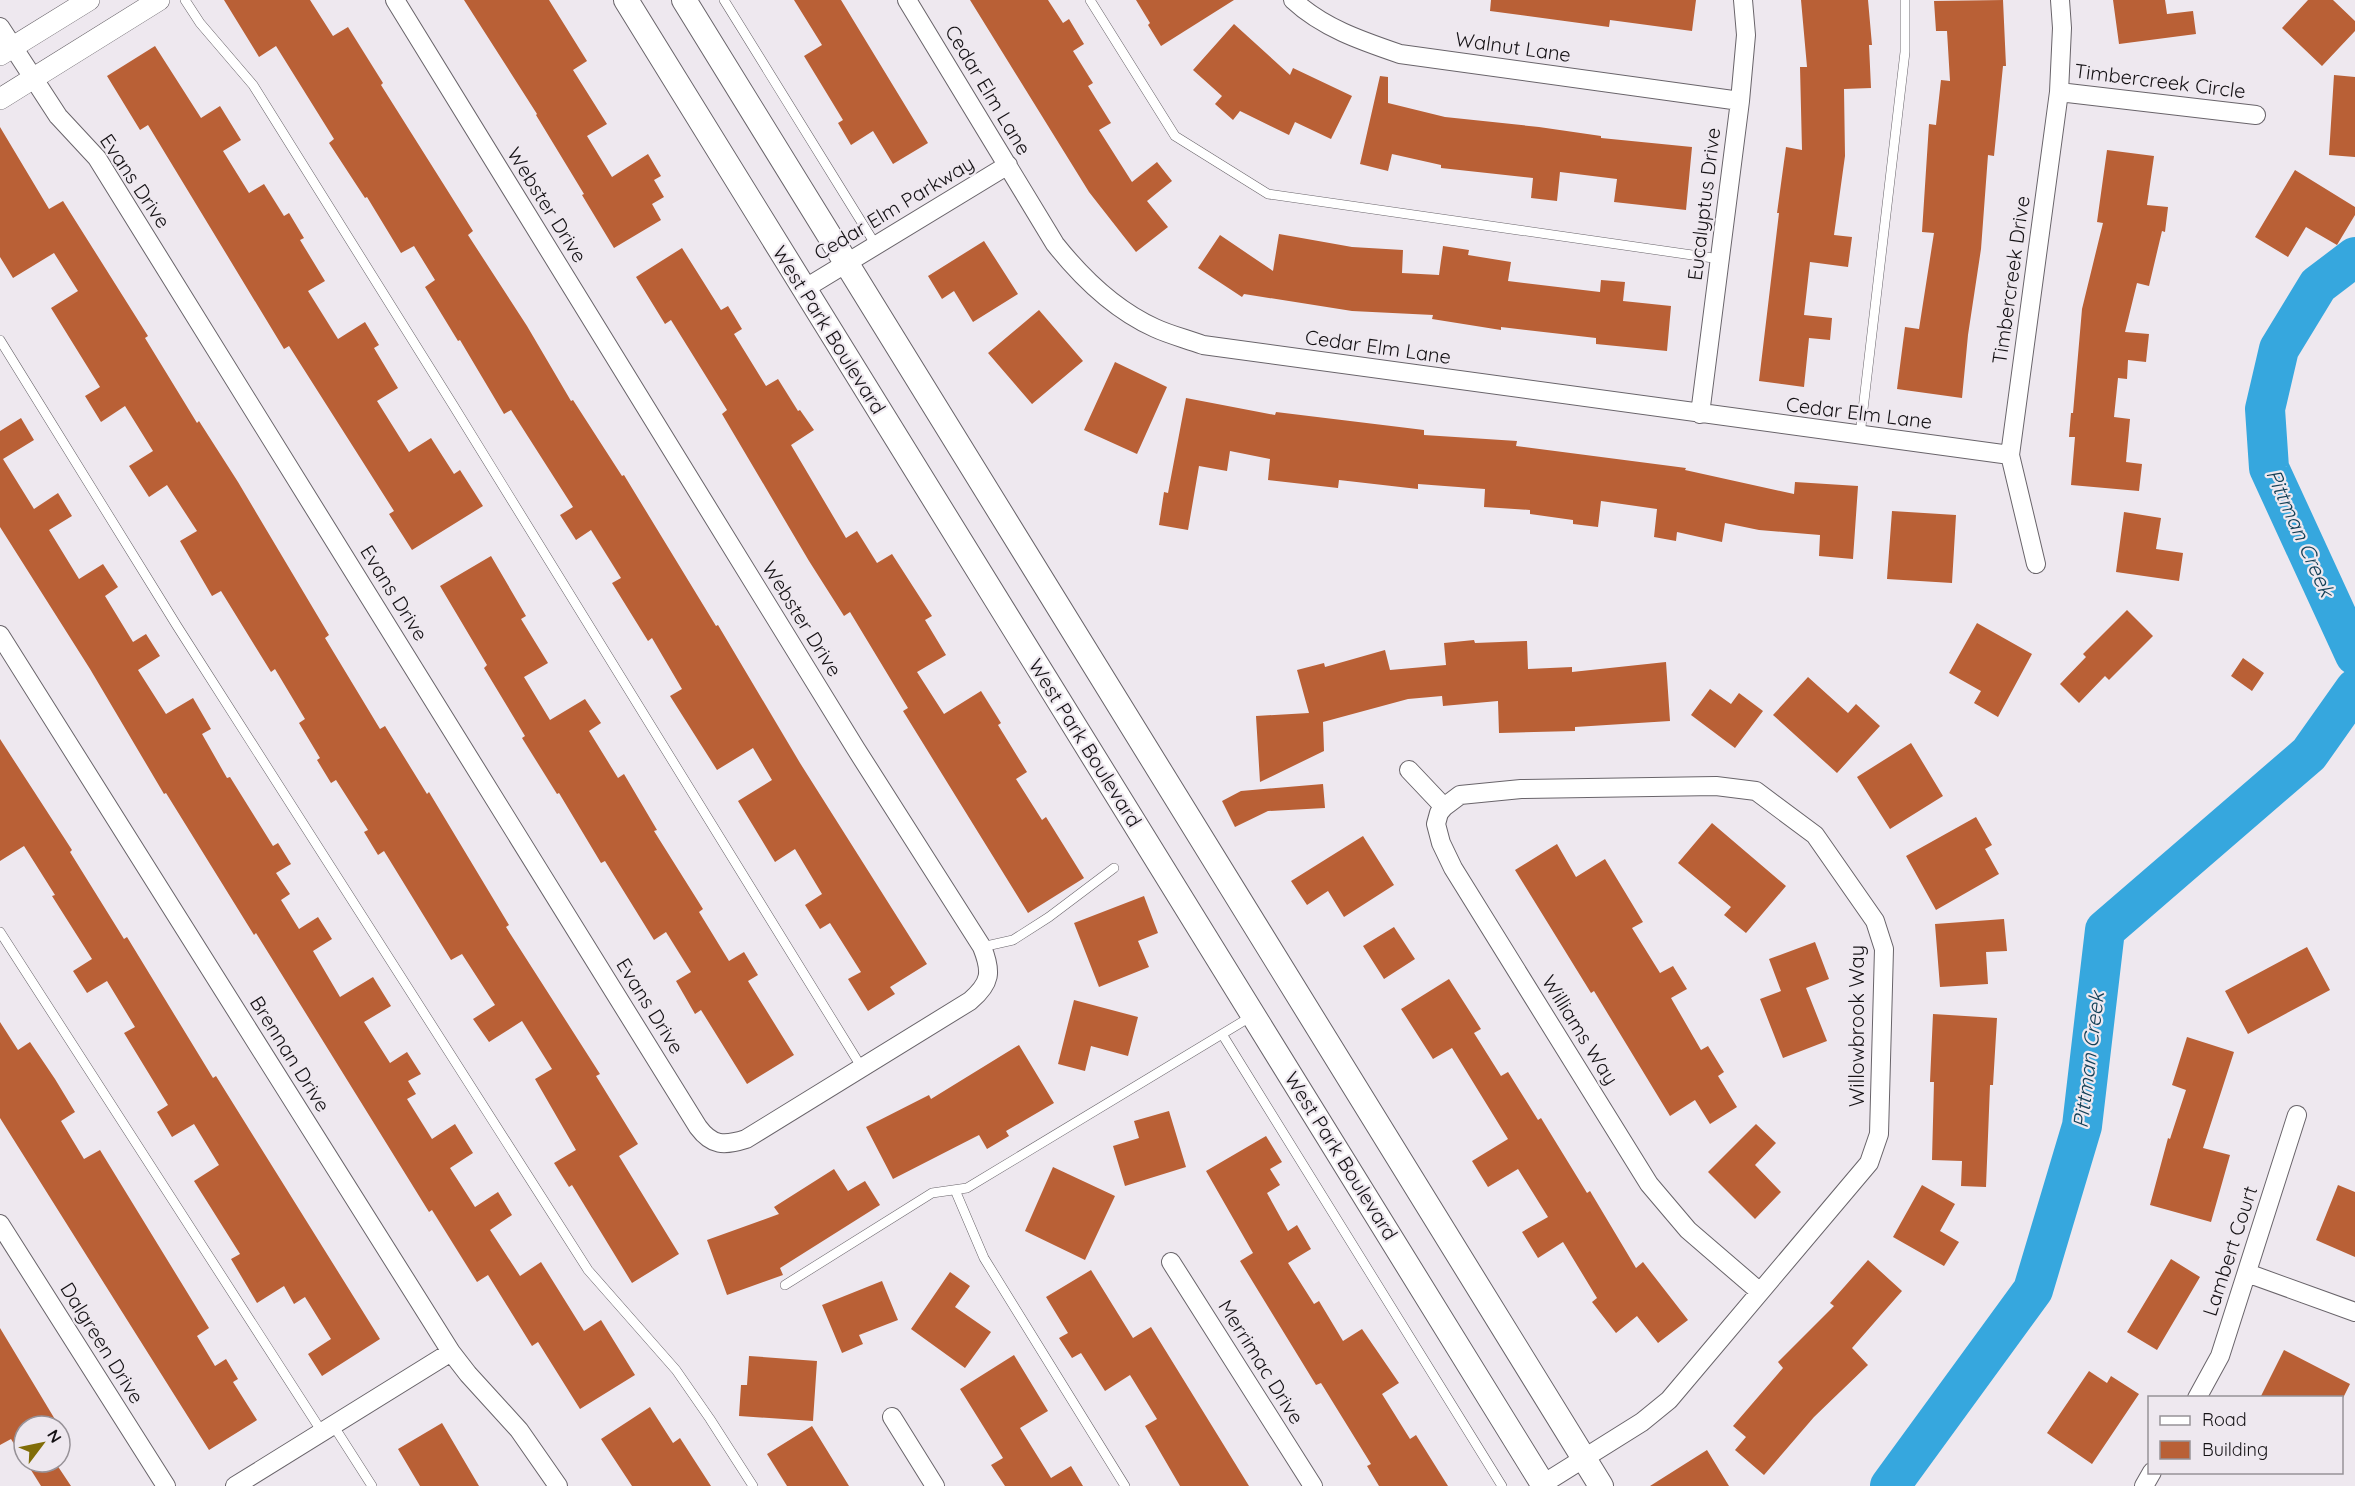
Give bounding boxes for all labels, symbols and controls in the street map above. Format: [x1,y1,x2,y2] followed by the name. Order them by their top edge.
[940,20,1037,159] street label: Cedar Elm Lane
[1454,26,1573,67] street label: Walnut Lane
[2073,58,2247,103] street label: Timbercreek Circle
[1682,126,1725,282] street label: Eucalyptus Drive
[95,129,176,233] street label: Evans Drive
[502,143,593,267] street label: Webster Drive
[809,150,978,265] street label: Cedar Elm Parkway
[1986,194,2035,366] street label: Timbercreek Drive
[767,241,891,419] street label: West Park Boulevard
[1304,324,1453,369] street label: Cedar Elm Lane
[1785,391,1934,434] street label: Cedar Elm Lane
[2261,465,2341,602] water label: Pittman Creek
[355,540,434,645] street label: Evans Drive
[757,557,848,681] street label: Webster Drive
[1023,654,1147,832] street label: West Park Boulevard
[1844,945,1869,1107] street label: Willowbrook Way
[611,953,690,1058] street label: Evans Drive
[1537,970,1624,1089] street label: Williams Way
[2067,988,2109,1130] water label: Pittman Creek
[245,991,336,1116] street label: Brennan Drive
[1279,1067,1403,1245] street label: West Park Boulevard
[2197,1182,2262,1319] street label: Lambert Court
[55,1277,150,1408] street label: Dalgreen Drive
[1213,1295,1310,1429] street label: Merrimac Drive
[2148,1396,2343,1474] legend
[2202,1408,2247,1431] text: Road
[12,1414,72,1474] north arrow
[43,1426,66,1446] text: N
[2202,1438,2268,1461] text: Building

